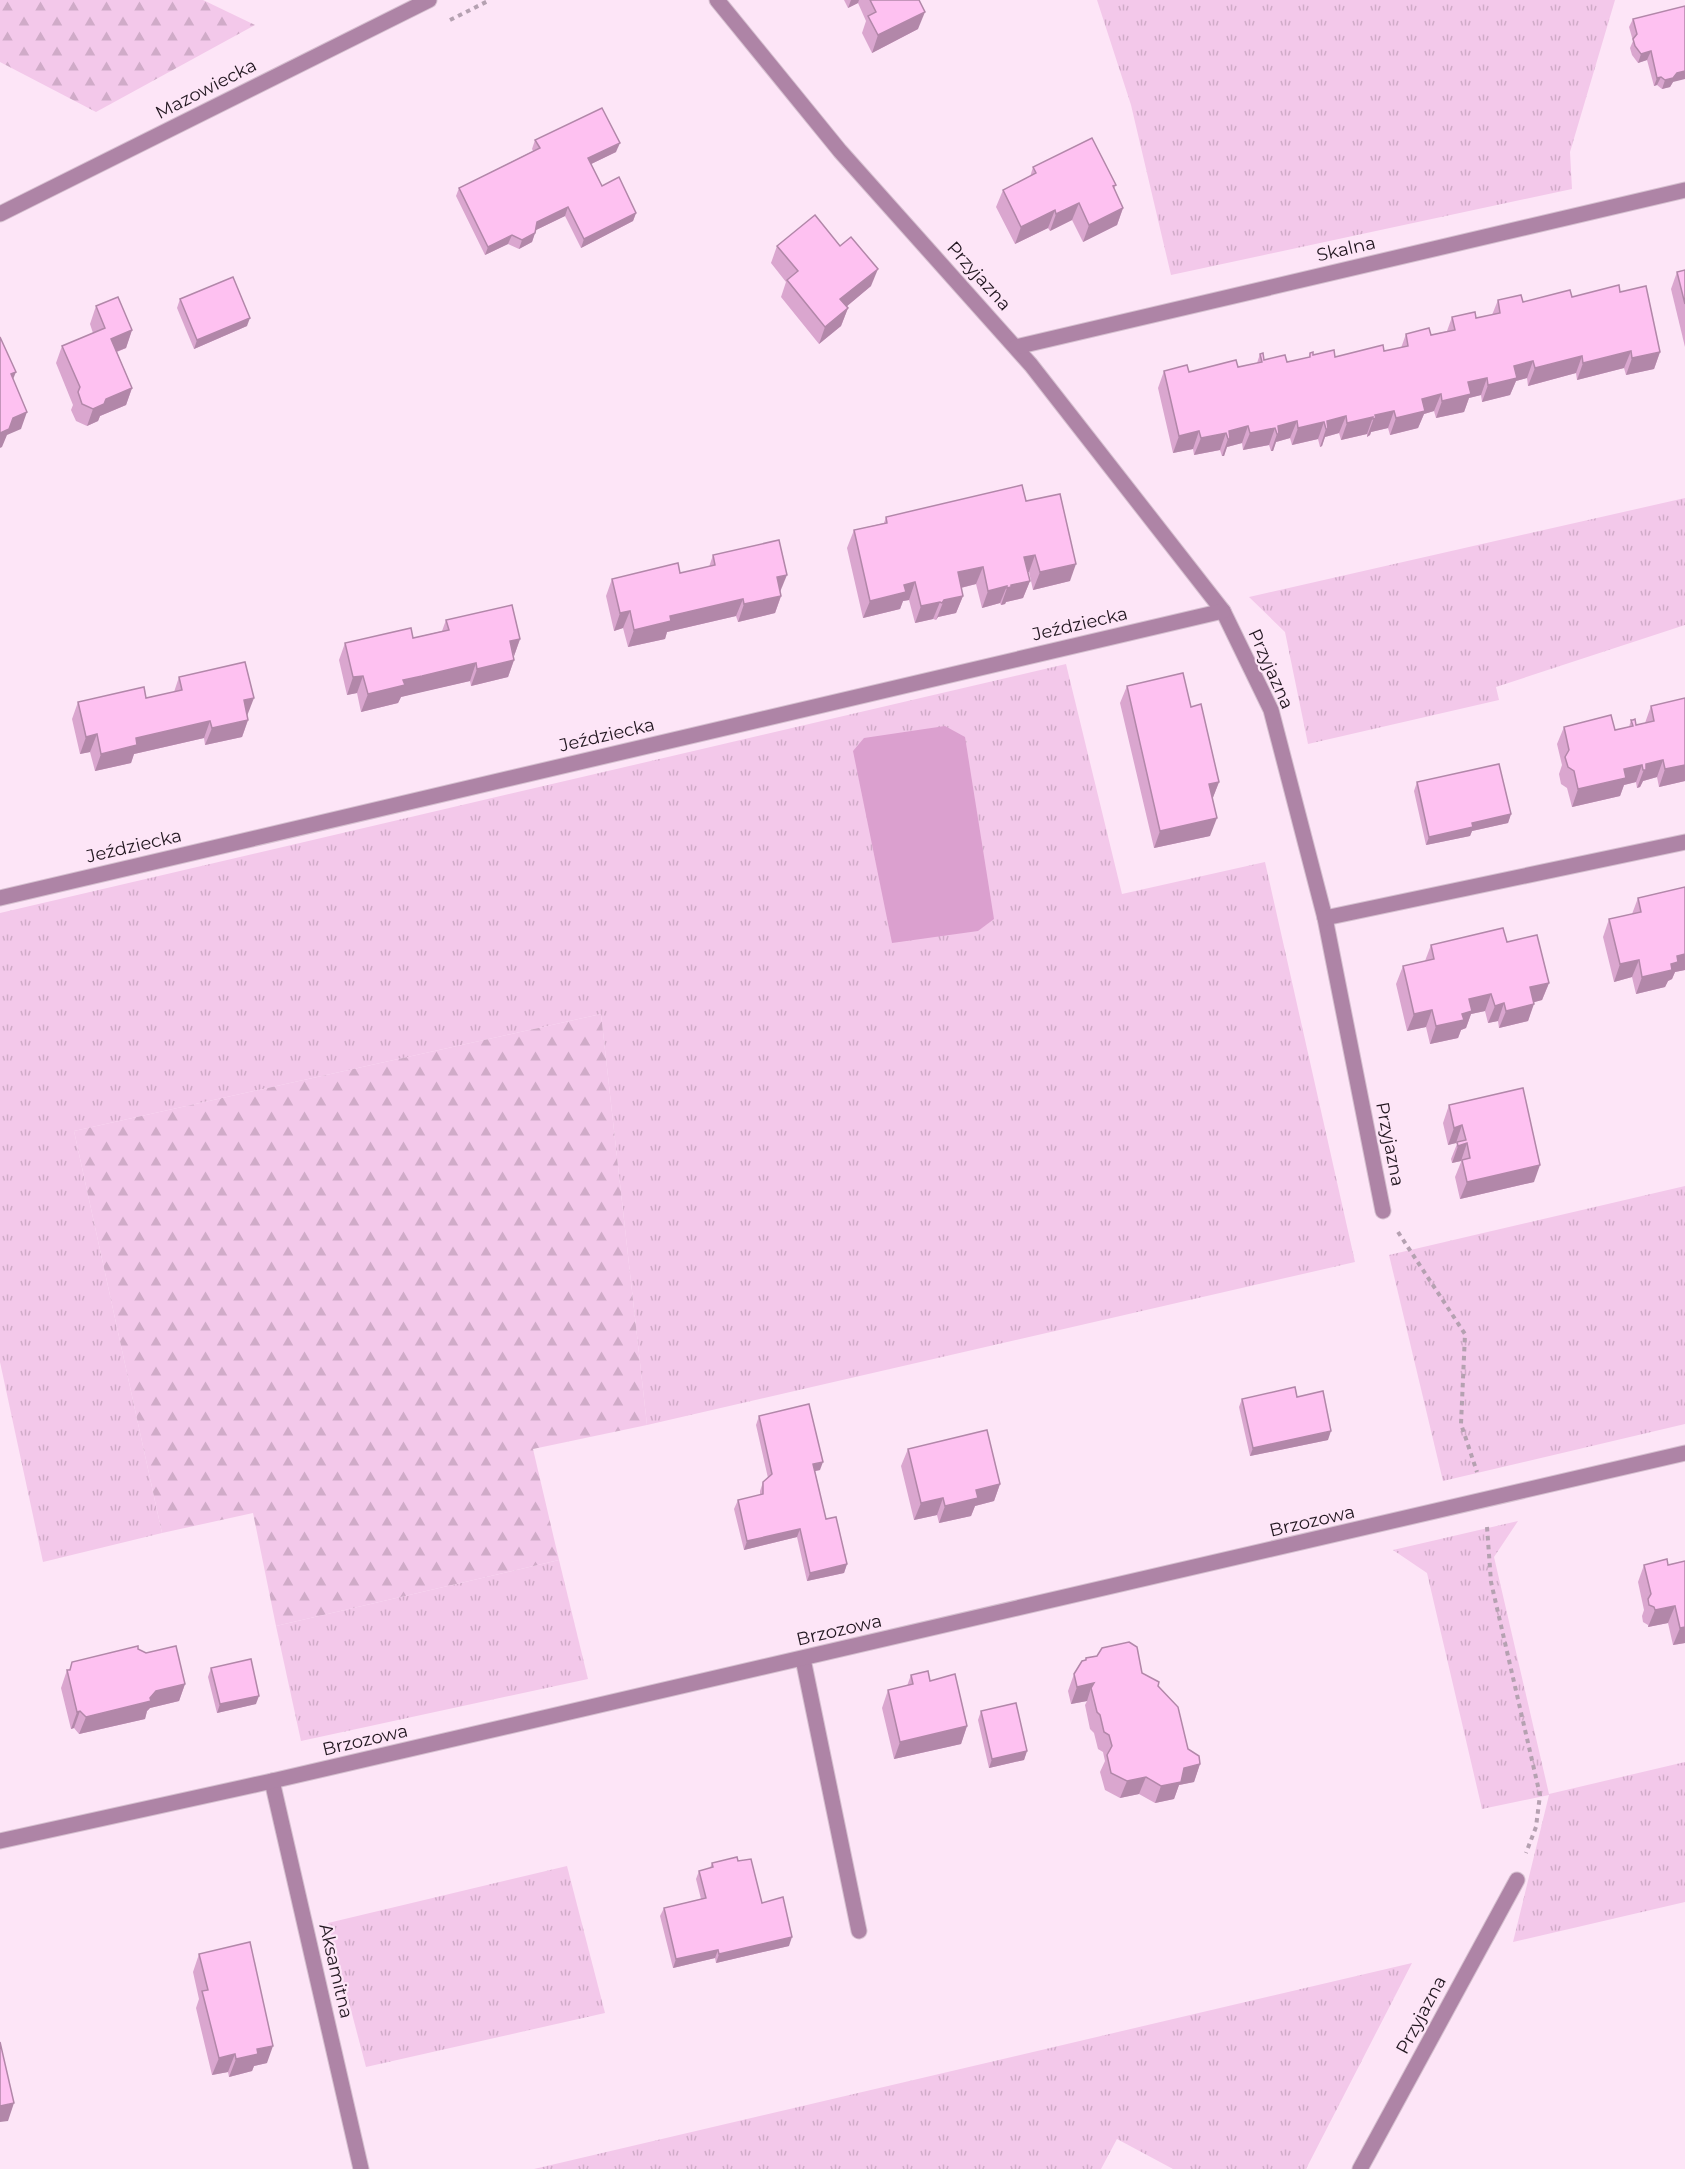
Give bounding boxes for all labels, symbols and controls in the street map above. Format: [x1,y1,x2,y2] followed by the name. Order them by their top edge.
[152,54,260,124] street label: Mazowiecka
[1314,232,1378,266] street label: Skalna
[942,237,1016,315] street label: Przyjazna
[1029,602,1130,646] street label: Jeździecka
[1244,625,1298,713] street label: Przyjazna
[556,713,657,757] street label: Jeździecka
[83,824,184,868] street label: Jeździecka
[1371,1100,1409,1188] street label: Przyjazna
[1267,1500,1357,1542] street label: Brzozowa
[794,1609,884,1651] street label: Brzozowa
[320,1719,410,1761] street label: Brzozowa
[314,1921,358,2021] street label: Aksamitna
[1391,1972,1451,2058] street label: Przyjazna

